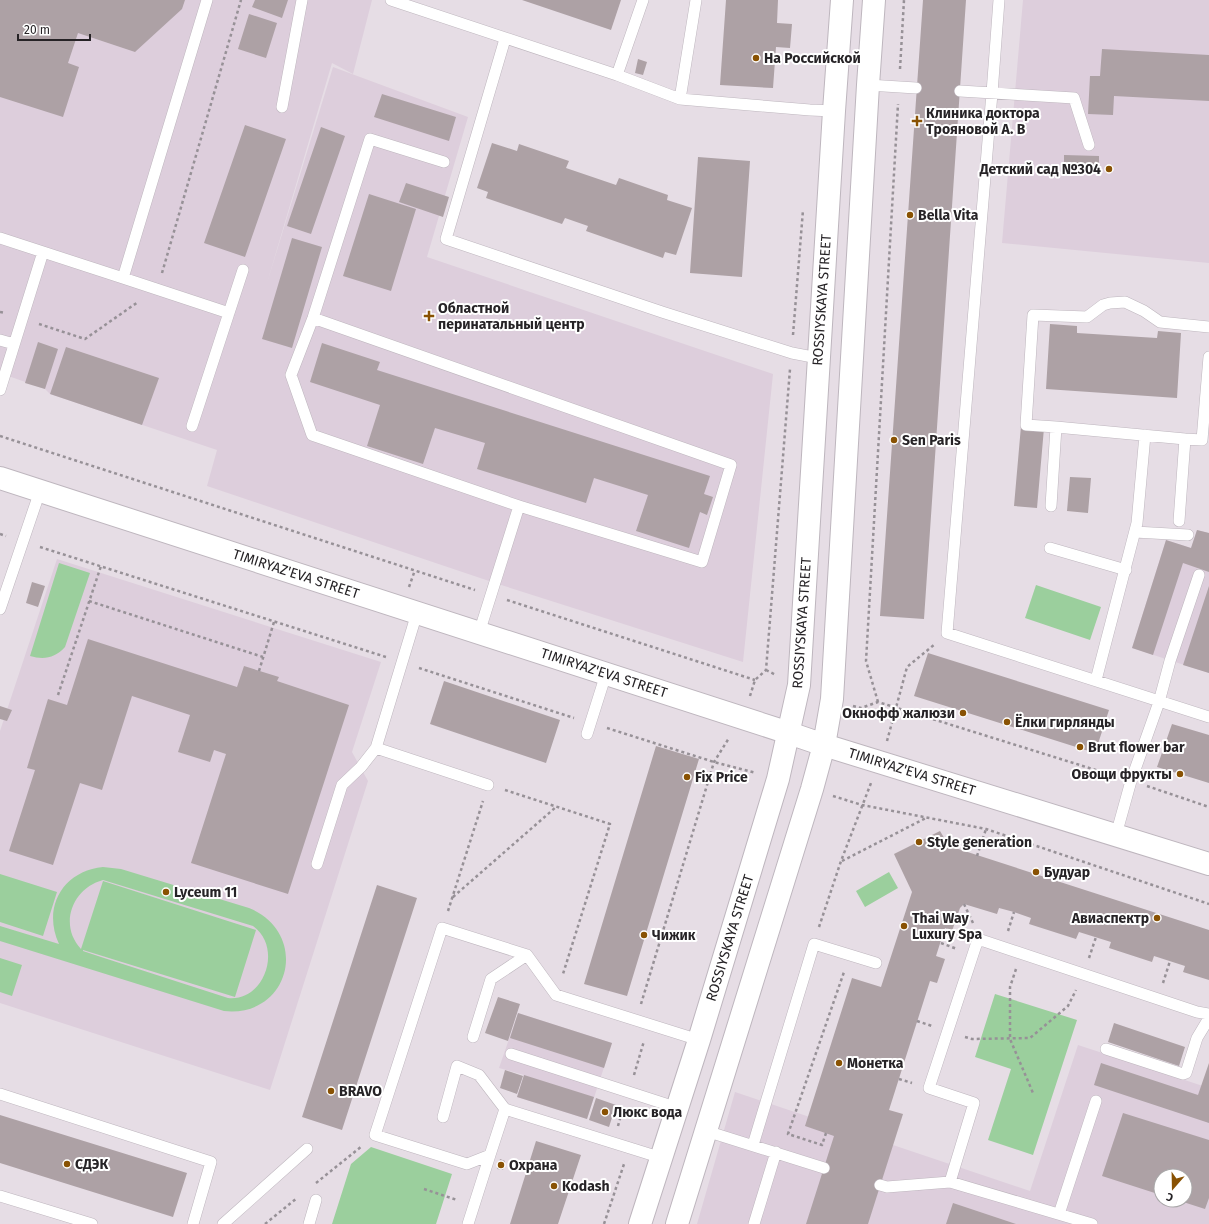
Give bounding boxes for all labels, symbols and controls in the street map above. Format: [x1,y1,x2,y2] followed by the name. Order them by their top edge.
[18,16,90,42] scale bar
[24,23,50,37] text: 20 m
[764,50,861,67] place label: На Российской
[751,53,761,63] marker: На Российской
[926,105,1040,138] place label: Клиника доктора Трояновой А. В
[911,115,923,127] marker: Клиника доктора Трояновой А. В
[979,161,1101,178] place label: Детский сад №304
[1104,164,1114,174] marker: Детский сад №304
[918,207,979,224] place label: Bella Vita
[905,210,915,220] marker: Bella Vita
[809,233,835,366] street label: ROSSIYSKAYA STREET
[438,300,585,333] place label: Областной перинатальный центр
[423,310,435,322] marker: Областной перинатальный центр
[902,432,961,449] place label: Sen Paris
[889,435,899,445] marker: Sen Paris
[231,546,362,603] street label: TIMIRYAZ'EVA STREET
[789,556,815,689] street label: ROSSIYSKAYA STREET
[539,645,670,702] street label: TIMIRYAZ'EVA STREET
[842,705,955,722] place label: Окнофф жалюзи
[958,708,968,718] marker: Окнофф жалюзи
[1015,713,1115,731] place label: Ёлки гирлянды
[1002,717,1012,727] marker: Ёлки гирлянды
[1088,739,1185,756] place label: Brut flower bar
[1075,742,1085,752] marker: Brut flower bar
[846,745,978,800] street label: TIMIRYAZ'EVA STREET
[1072,766,1172,783] place label: Овощи фрукты
[695,769,748,786] place label: Fix Price
[1175,769,1185,779] marker: Овощи фрукты
[682,772,692,782] marker: Fix Price
[927,834,1032,851] place label: Style generation
[914,837,924,847] marker: Style generation
[1044,864,1090,881] place label: Будуар
[1031,867,1041,877] marker: Будуар
[703,872,758,1004] street label: ROSSIYSKAYA STREET
[174,884,237,901] place label: Lyceum 11
[161,887,171,897] marker: Lyceum 11
[912,910,982,943] place label: Thai Way Luxury Spa
[1071,910,1149,927] place label: Авиаспектр
[1152,913,1162,923] marker: Авиаспектр
[899,921,909,931] marker: Thai Way Luxury Spa
[652,927,696,944] place label: Чижик
[639,930,649,940] marker: Чижик
[847,1055,904,1072] place label: Монетка
[834,1058,844,1068] marker: Монетка
[339,1083,382,1100] place label: BRAVO
[326,1086,336,1096] marker: BRAVO
[613,1104,682,1121] place label: Люкс вода
[600,1107,610,1117] marker: Люкс вода
[75,1156,108,1173] place label: СДЭК
[509,1157,558,1174] place label: Охрана
[62,1159,72,1169] marker: СДЭК
[496,1160,506,1170] marker: Охрана
[1153,1168,1193,1208] north arrow
[562,1178,610,1195] place label: Kodash
[549,1181,559,1191] marker: Kodash
[1164,1190,1175,1204] text: С

